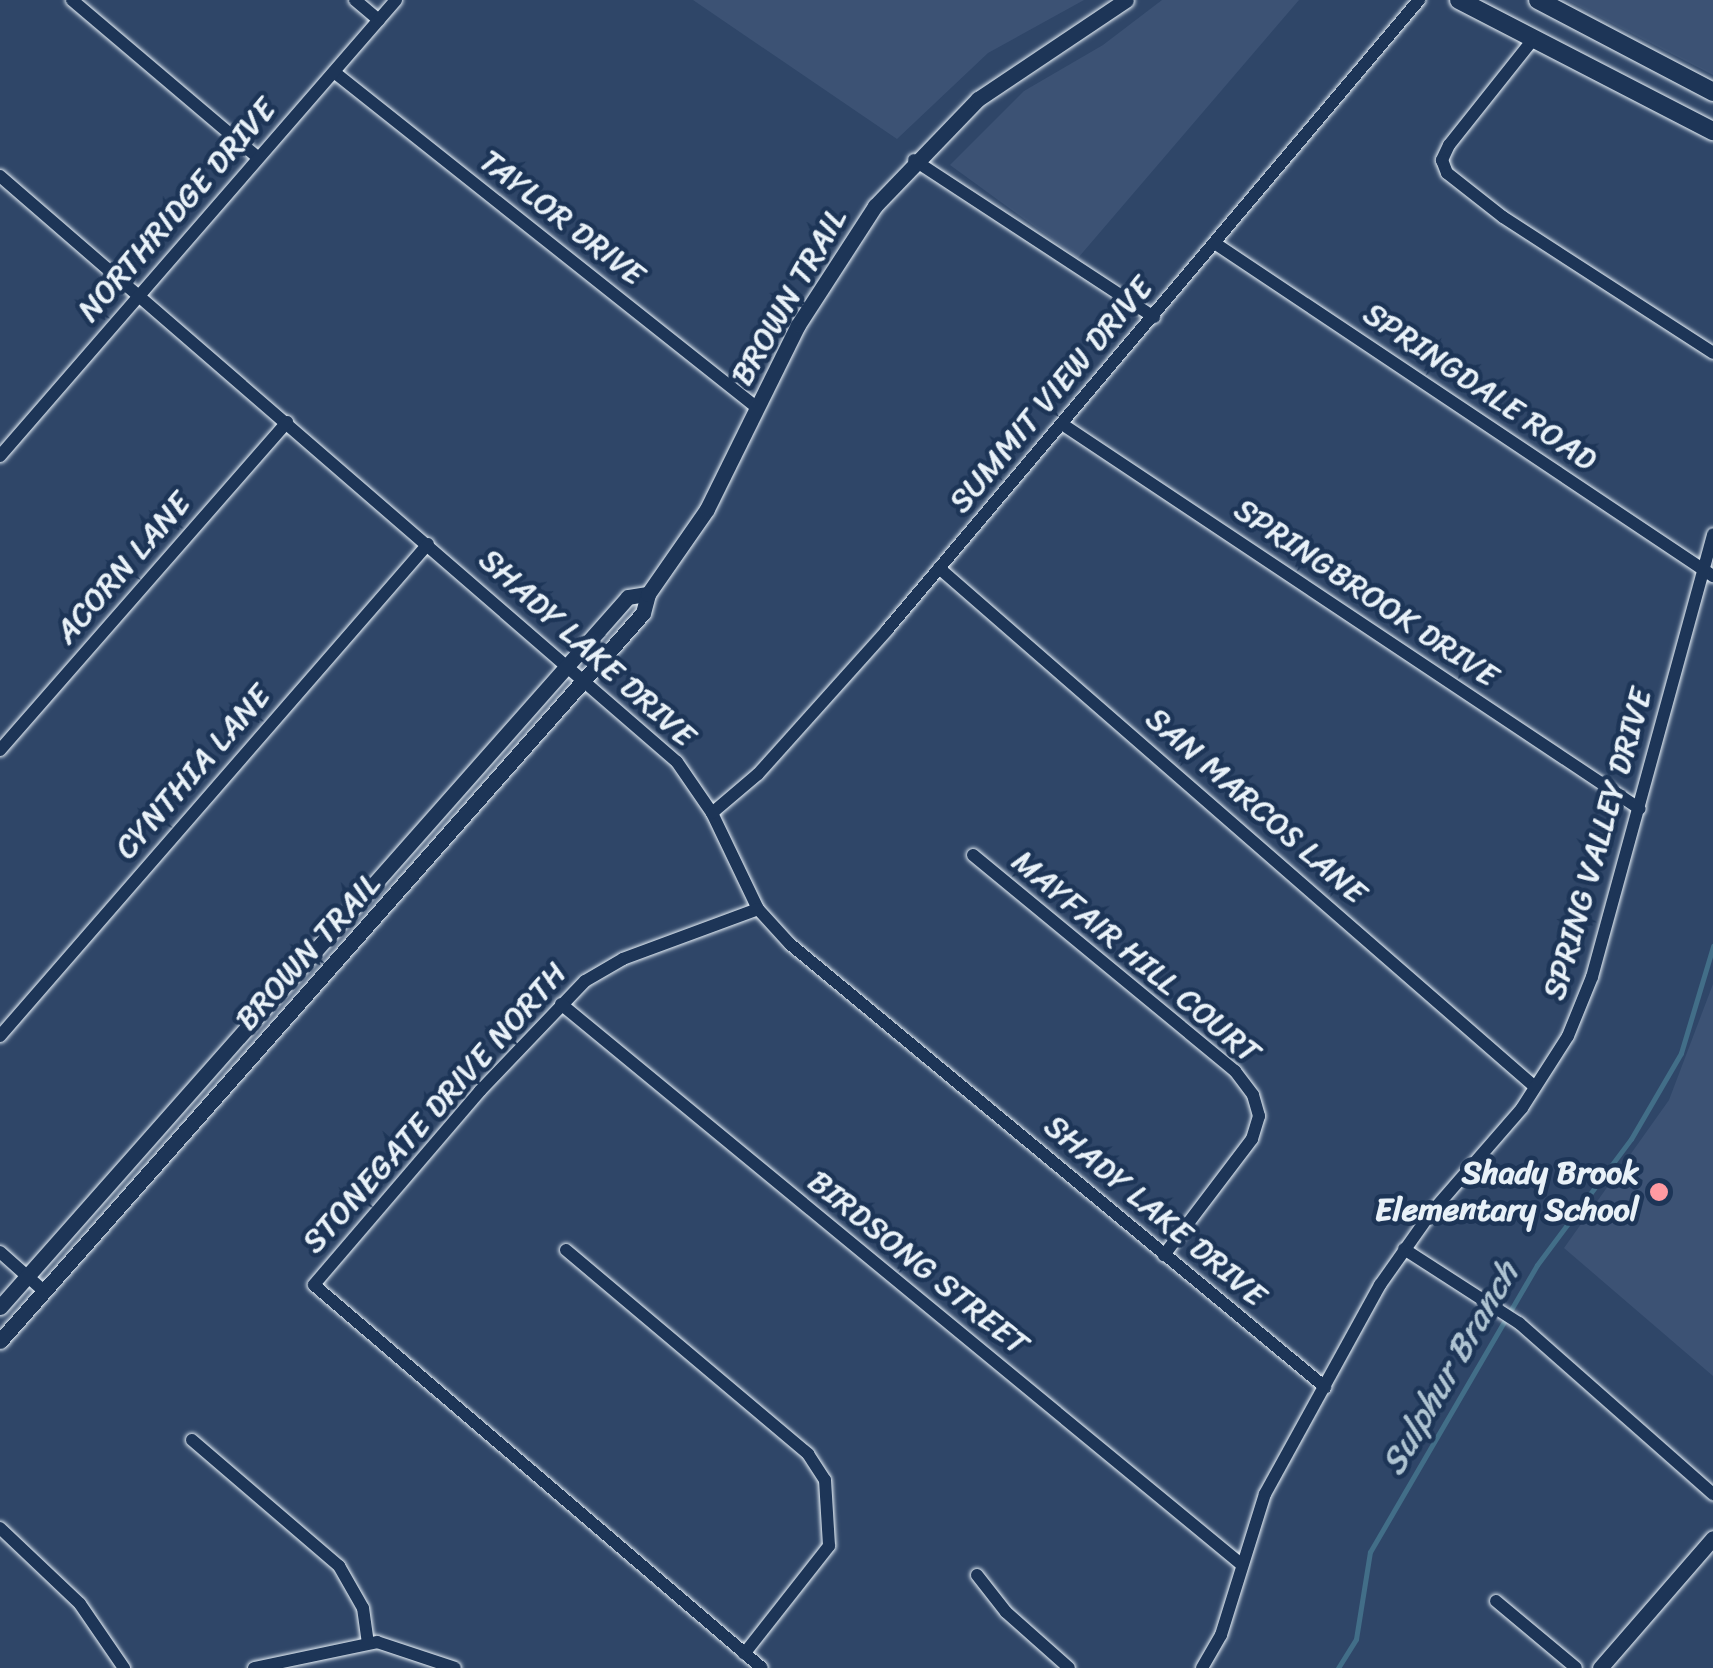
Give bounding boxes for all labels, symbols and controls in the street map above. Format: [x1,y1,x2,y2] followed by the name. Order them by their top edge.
[70,91,284,329] street label: NORTHRIDGE DRIVE
[470,140,654,296] street label: TAYLOR DRIVE
[723,201,855,393] street label: BROWN TRAIL
[939,267,1163,523] street label: SUMMIT VIEW DRIVE
[1356,295,1604,479] street label: SPRINGDALE ROAD
[47,484,199,652] street label: ACORN LANE
[1227,490,1505,696] street label: SPRINGBROOK DRIVE
[471,541,703,755] street label: SHADY LAKE DRIVE
[107,677,279,867] street label: CYNTHIA LANE
[1536,686,1660,1002] street label: SPRING VALLEY DRIVE
[1137,699,1375,913] street label: SAN MARCOS LANE
[1005,842,1267,1072] street label: MAYFAIR HILL COURT
[227,865,389,1039] street label: BROWN TRAIL
[294,954,576,1262] street label: STONEGATE DRIVE NORTH
[1036,1107,1274,1315] street label: SHADY LAKE DRIVE
[1375,1155,1639,1230] place label: Shady Brook Elementary School
[800,1162,1036,1364] street label: BIRDSONG STREET
[1648,1181,1670,1203] marker: Shady Brook Elementary School
[1371,1254,1527,1482] water label: Sulphur Branch

